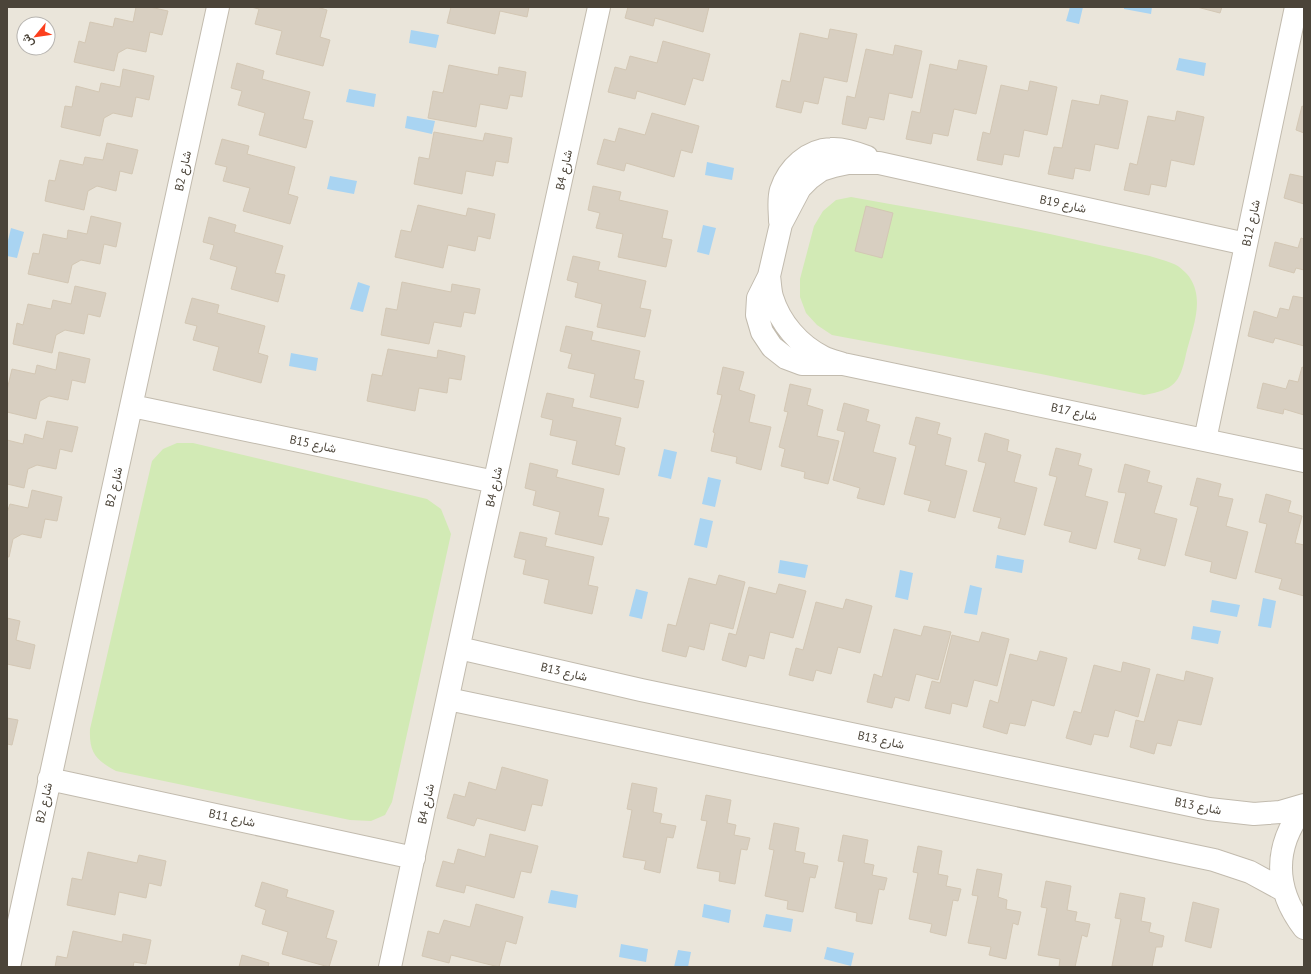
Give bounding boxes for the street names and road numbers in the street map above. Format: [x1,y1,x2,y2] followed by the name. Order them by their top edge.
[552,148,577,192] street label: B4 شارع
[171,149,196,193] street label: B2 شارع
[1038,191,1088,218] street label: B19 شارع
[1238,198,1265,248] street label: B12 شارع
[1049,399,1099,426] street label: B17 شارع
[288,431,338,458] street label: B15 شارع
[102,465,127,509] street label: B2 شارع
[482,465,507,509] street label: B4 شارع
[539,659,589,686] street label: B13 شارع
[856,727,906,754] street label: B13 شارع
[32,781,57,825] street label: B2 شارع
[414,782,439,826] street label: B4 شارع
[1173,794,1223,819] street label: B13 شارع
[207,805,257,832] street label: B11 شارع

